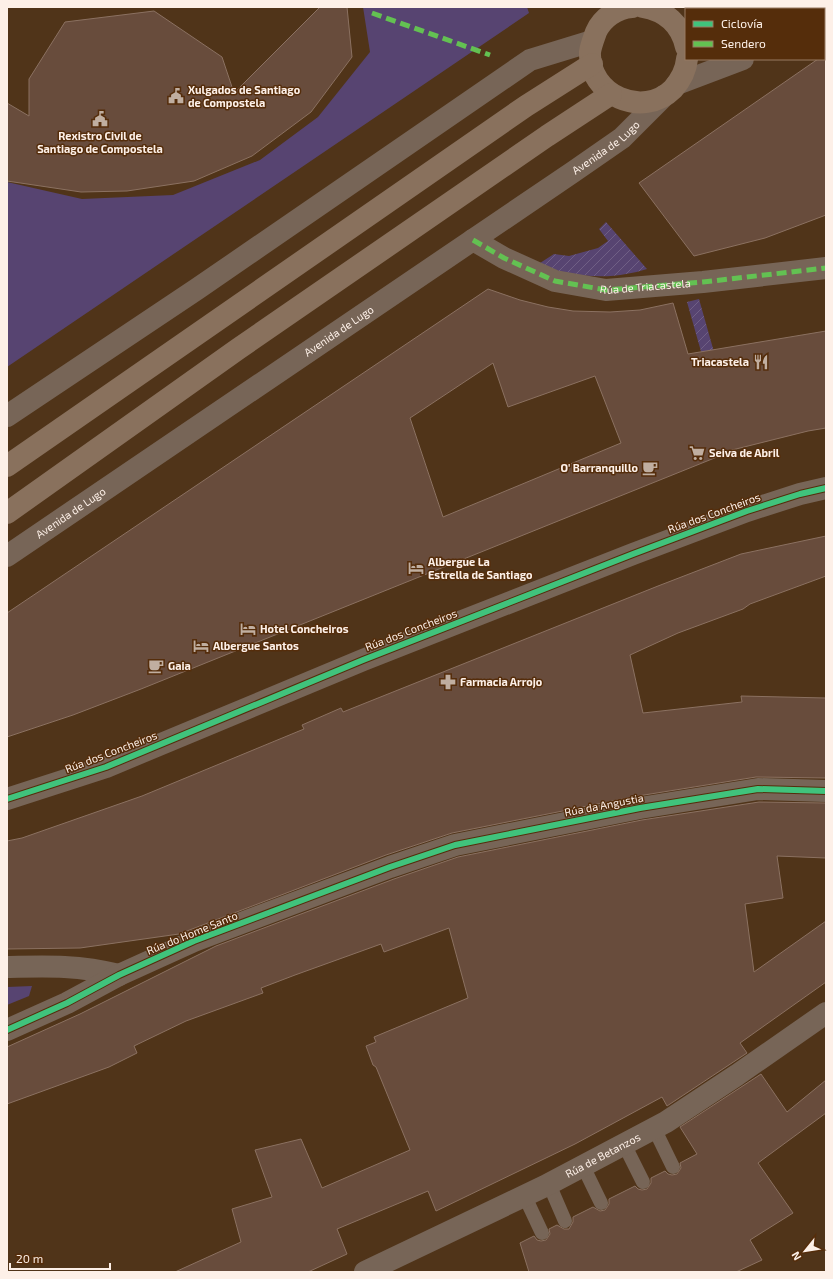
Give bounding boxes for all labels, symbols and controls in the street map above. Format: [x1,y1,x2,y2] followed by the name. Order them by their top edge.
[685,8,825,60] legend
[721,16,763,30] text: Ciclovía
[721,36,766,50] text: Sendero
[188,83,301,109] place label: Xulgados de Santiago de Compostela
[167,87,185,105] public building icon: Xulgados de Santiago de Compostela
[91,110,109,128] public building icon: Rexistro Civil de Santiago de Compostela
[569,117,642,177] street label: Avenida de Lugo
[37,129,163,155] place label: Rexistro Civil de Santiago de Compostela
[599,276,691,296] street label: Rúa de Triacastela
[301,302,376,359] street label: Avenida de Lugo
[752,353,770,371] restaurant icon: Triacastela
[691,355,749,368] place label: Triacastela
[688,444,706,462] supermarket icon: Seiva de Abril
[709,446,780,459] place label: Seiva de Abril
[641,459,659,477] cafe icon: O' Barranquillo
[561,461,639,474] place label: O' Barranquillo
[33,484,108,541] street label: Avenida de Lugo
[666,490,762,535] street label: Rúa dos Concheiros
[428,555,533,581] place label: Albergue La Estrella de Santiago
[407,559,425,577] hotel icon: Albergue La Estrella de Santiago
[363,606,459,653] street label: Rúa dos Concheiros
[239,620,257,638] hotel icon: Hotel Concheiros
[260,622,349,635] place label: Hotel Concheiros
[192,637,210,655] hotel icon: Albergue Santos
[213,639,299,652] place label: Albergue Santos
[147,657,165,675] cafe icon: Gaia
[168,659,191,672] place label: Gaia
[439,673,457,691] pharmacy icon: Farmacia Arrojo
[460,675,543,689] place label: Farmacia Arrojo
[63,728,159,775] street label: Rúa dos Concheiros
[563,790,645,819] street label: Rúa da Angustia
[144,908,239,957] street label: Rúa do Home Santo
[563,1130,643,1180] street label: Rúa de Betanzos
[785,1231,825,1271] north arrow
[10,1245,110,1271] scale bar
[788,1250,804,1263] text: N
[16,1251,43,1265] text: 20 m

